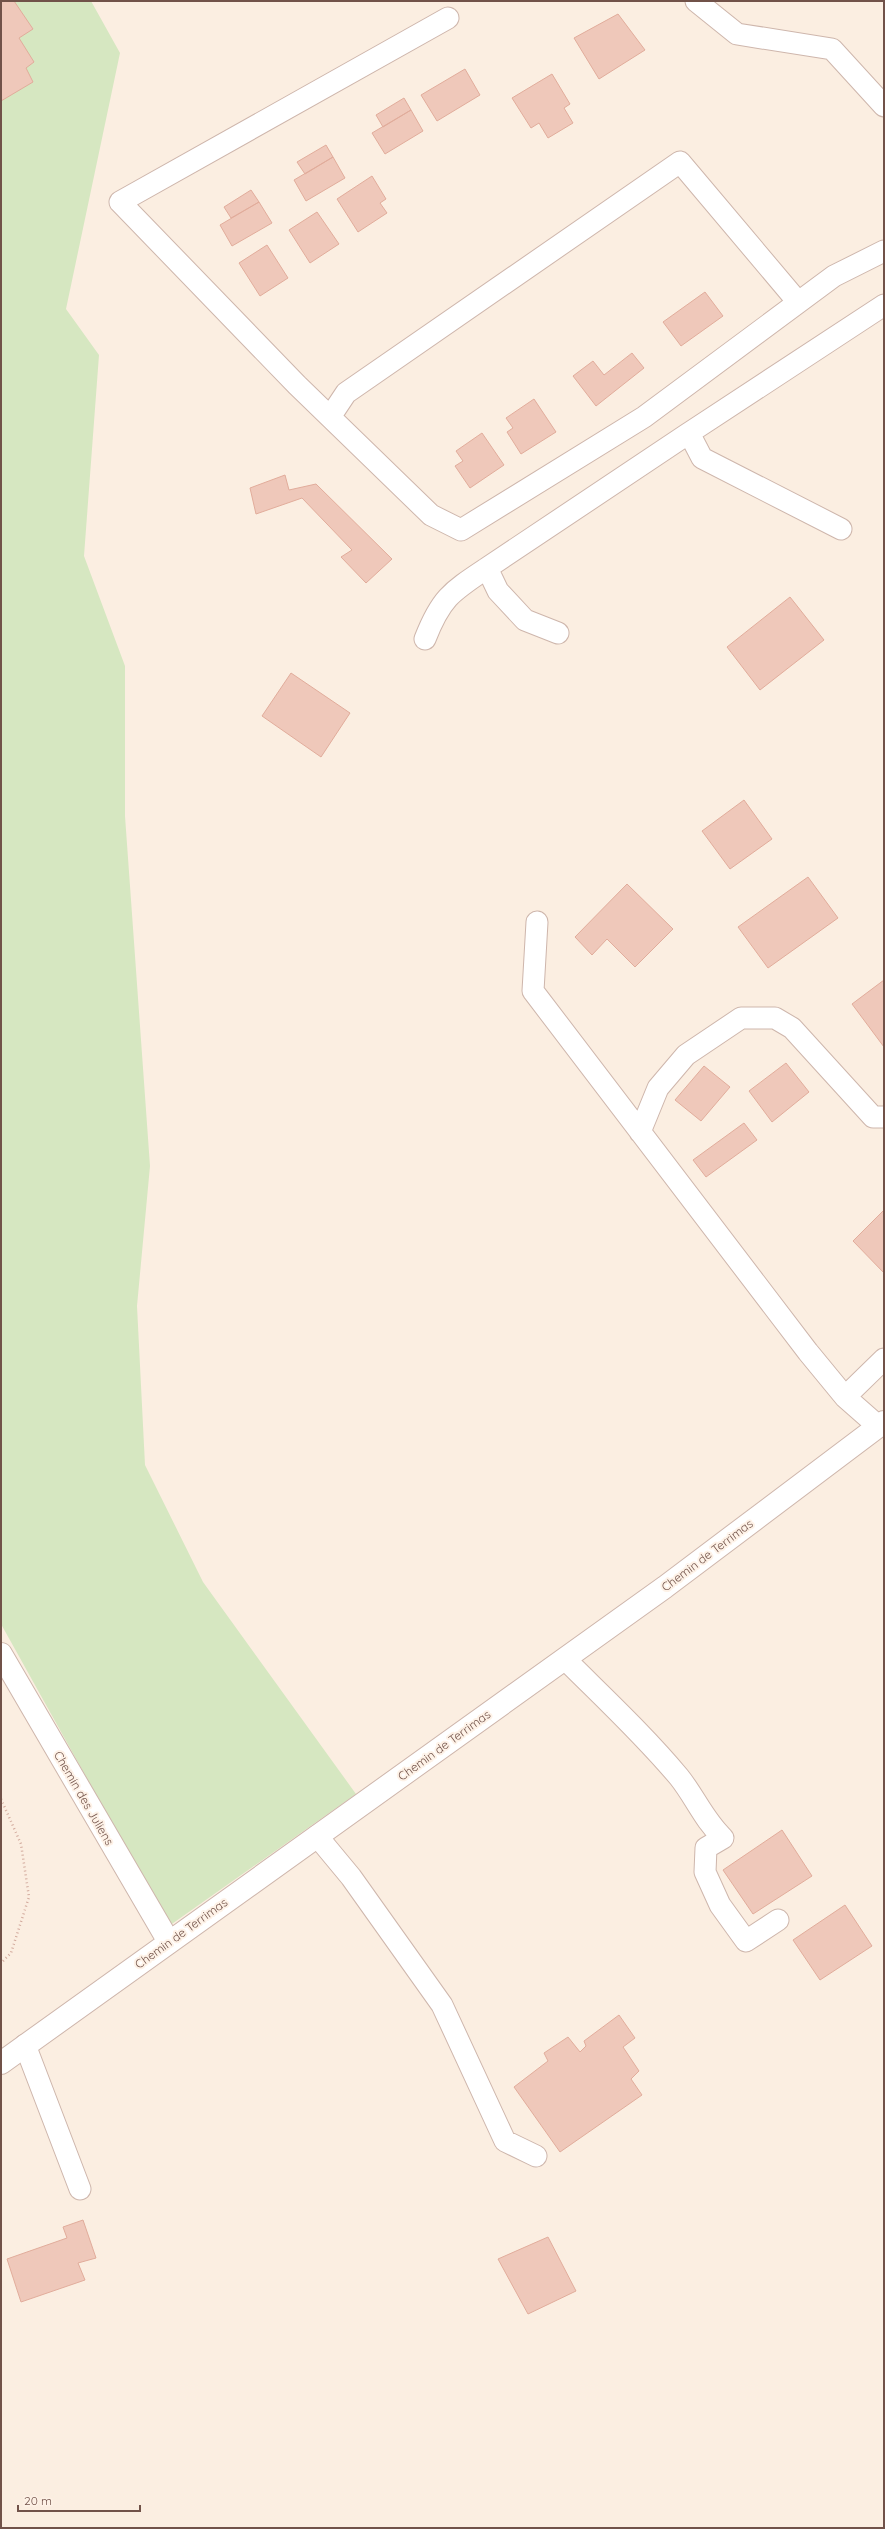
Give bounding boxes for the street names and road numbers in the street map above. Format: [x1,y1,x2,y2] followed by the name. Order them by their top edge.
[658,1515,756,1594] street label: Chemin de Terrimas
[395,1706,493,1784] street label: Chemin de Terrimas
[51,1748,117,1848] street label: Chemin des Juliens
[132,1894,230,1972] street label: Chemin de Terrimas

